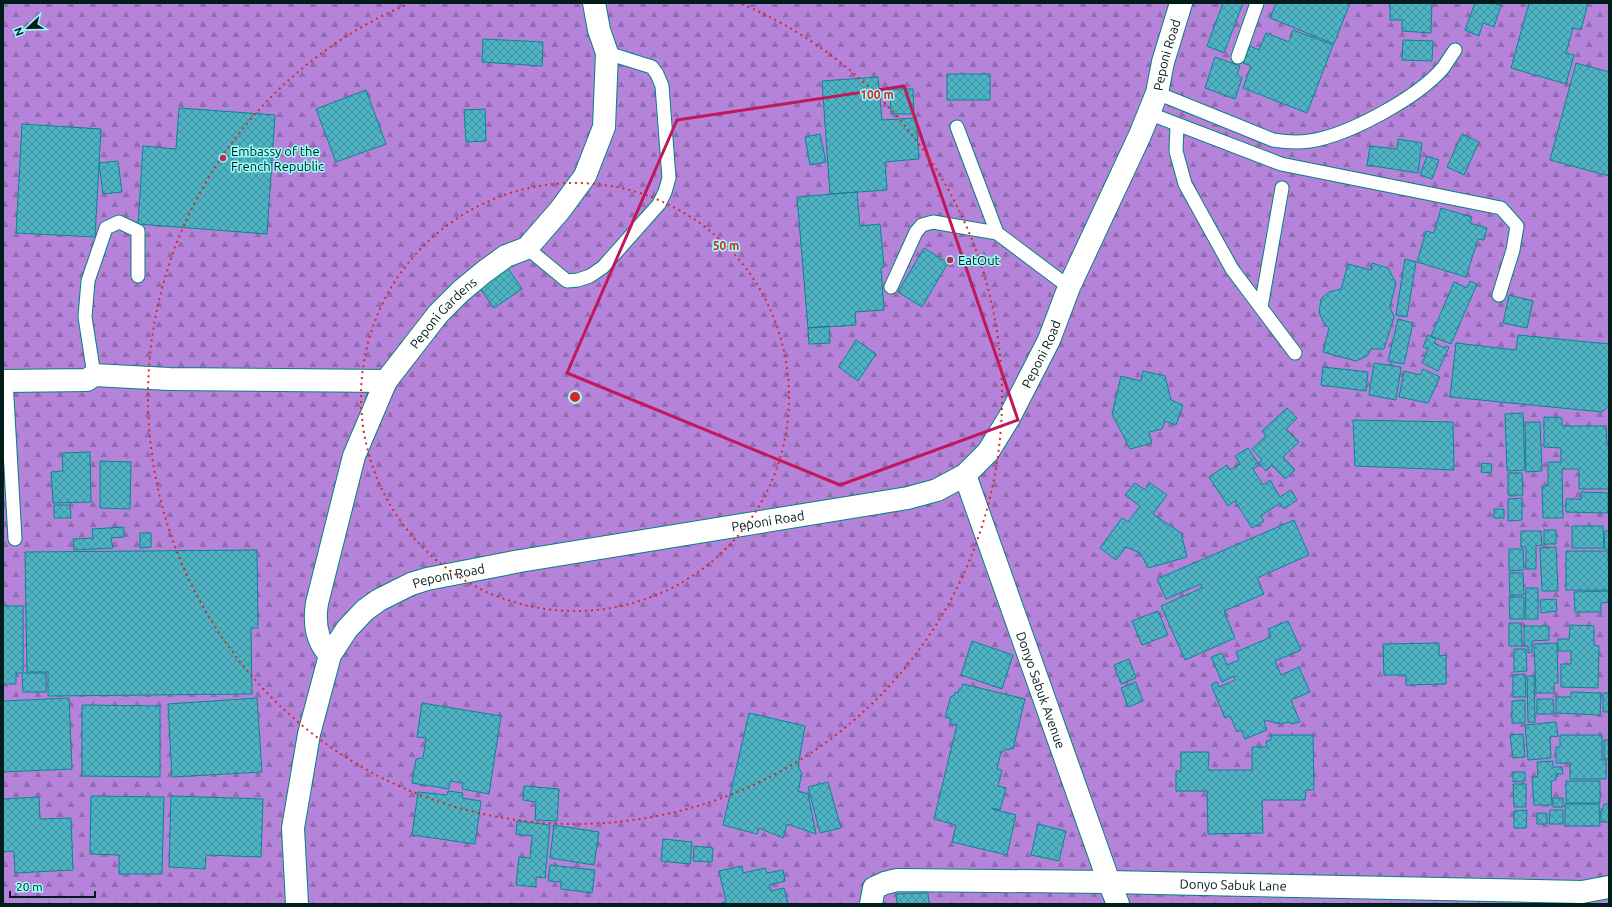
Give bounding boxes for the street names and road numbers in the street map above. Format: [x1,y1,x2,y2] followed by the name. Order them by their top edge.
[1151,17,1183,92] street label: Peponi Road
[407,274,479,351] street label: Peponi Gardens
[1019,318,1063,390] street label: Peponi Road
[730,508,805,534] street label: Peponi Road
[411,561,486,590] street label: Peponi Road
[1014,630,1068,750] street label: Donyo Sabuk Avenue
[1180,876,1287,893] street label: Donyo Sabuk Lane

